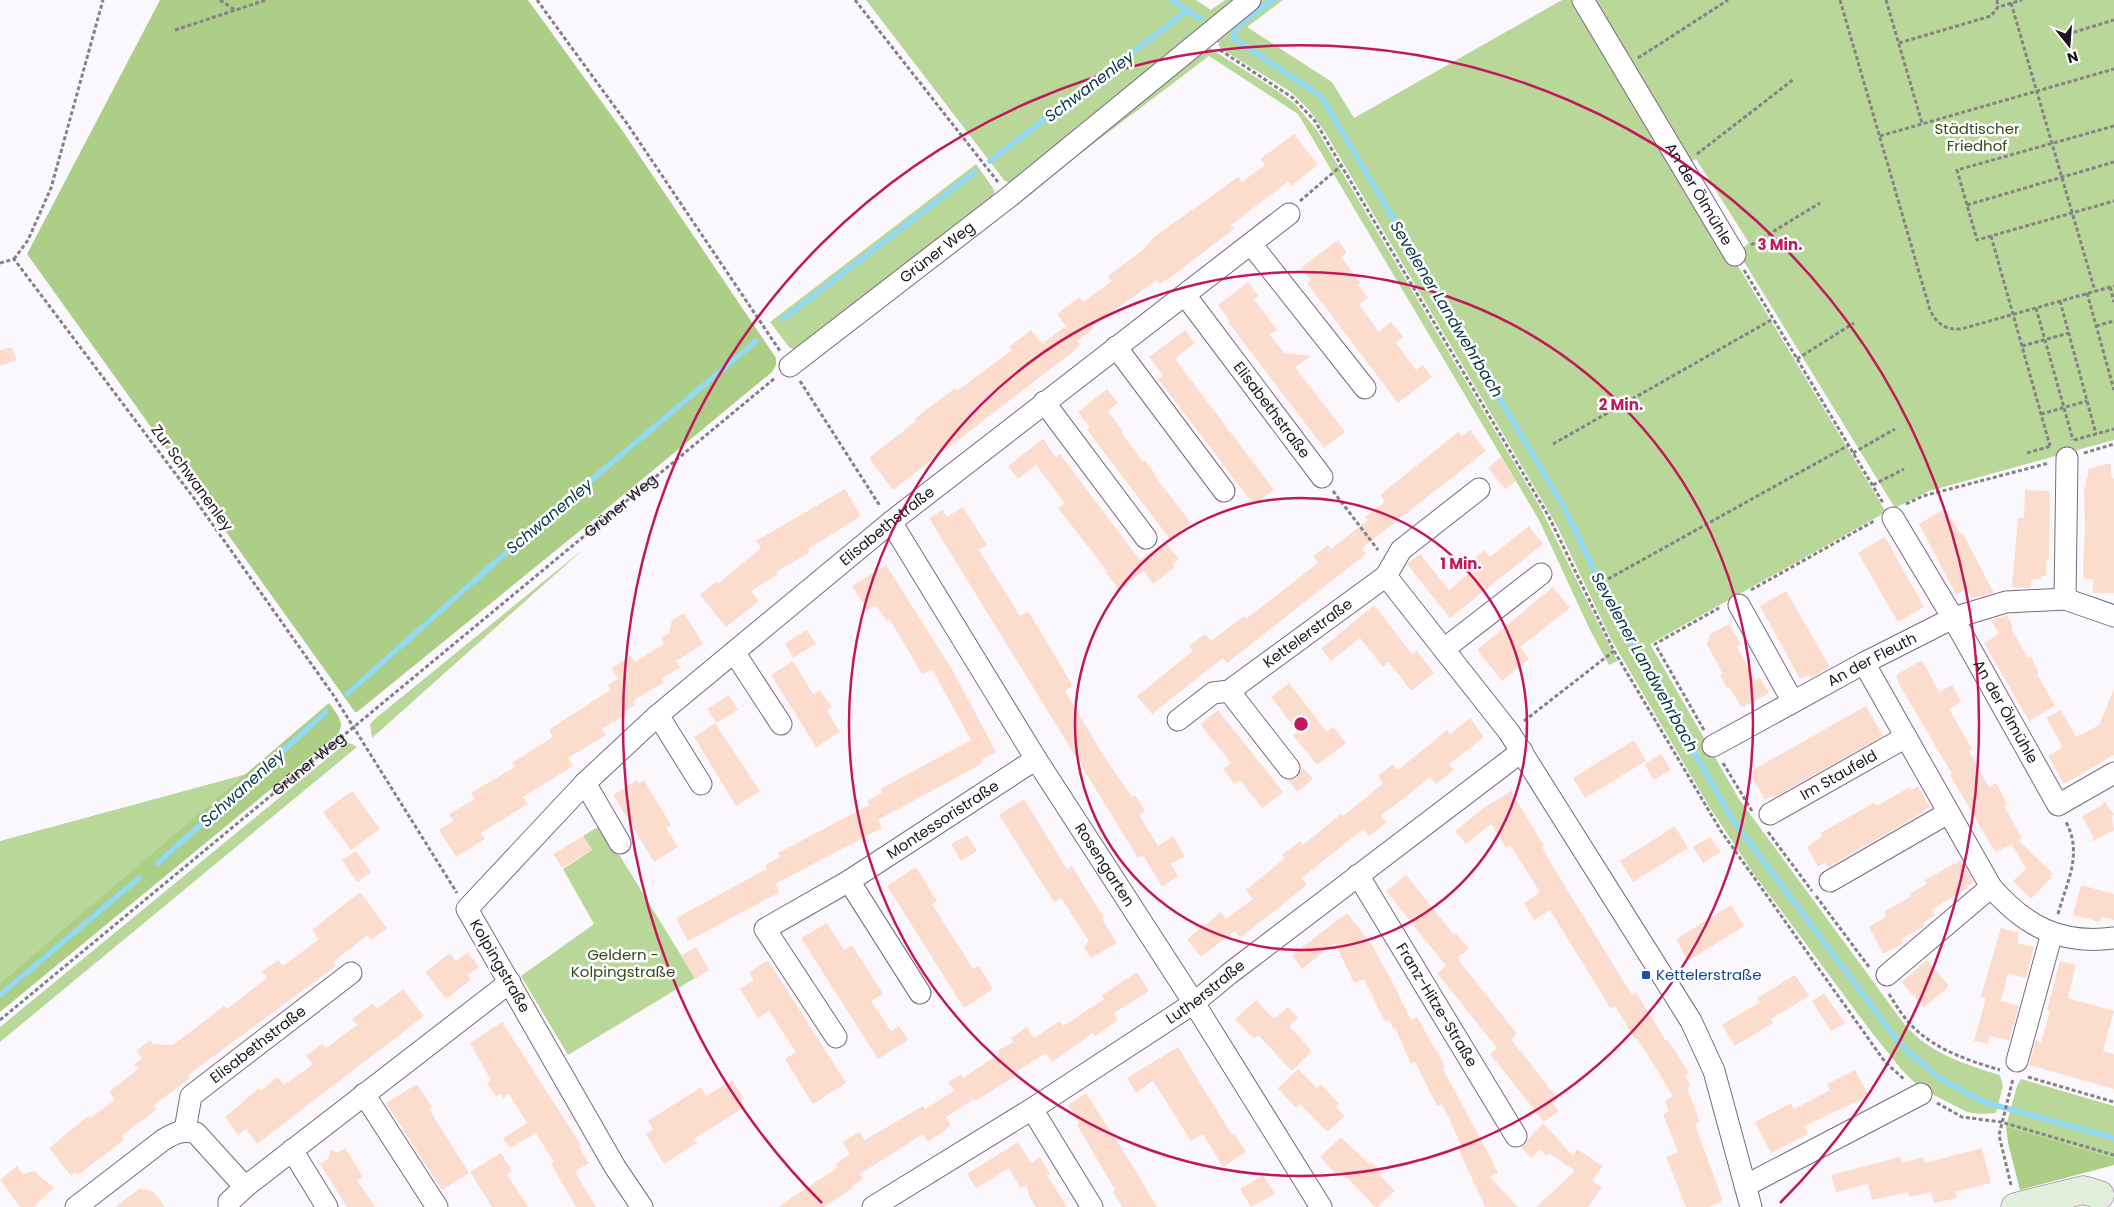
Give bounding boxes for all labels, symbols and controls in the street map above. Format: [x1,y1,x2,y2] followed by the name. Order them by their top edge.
[2044,20,2094,70] north arrow
[1040,45,1140,128] water label: Schwanenley
[2065,46,2081,69] text: N
[1934,118,2020,156] park label: Städtischer Friedhof
[1660,139,1738,249] street label: An der Ölmühle
[895,216,979,288] street label: Grüner Weg
[1385,217,1509,402] water label: Sevelener Landwehrbach
[1758,234,1802,255] text: 3 Min.
[1229,357,1315,462] street label: Elisabethstraße
[1599,394,1643,415] text: 2 Min.
[147,420,239,536] street label: Zur Schwanenley
[579,469,662,542] street label: Grüner Weg
[501,473,598,559] water label: Schwanenley
[835,481,939,570] street label: Elisabethstraße
[1440,553,1482,574] text: 1 Min.
[1585,568,1704,756] water label: Sevelener Landwehrbach
[1259,593,1356,673] street label: Kettelerstraße
[1823,627,1920,691] street label: An der Fleuth
[1968,656,2044,767] street label: An der Ölmühle
[1292,715,1310,733] centre of rings
[267,727,350,800] street label: Grüner Weg
[195,744,290,833] water label: Schwanenley
[1796,744,1881,805] street label: Im Staufeld
[882,775,1003,864] street label: Montessoristraße
[1070,819,1140,911] street label: Rosengarten
[465,915,536,1016] street label: Kolpingstraße
[1392,939,1483,1071] street label: Franz-Hitze-Straße
[571,944,675,982] park label: Geldern - Kolpingstraße
[1161,955,1249,1029] street label: Lutherstraße
[1656,964,1762,985] place label: Kettelerstraße
[1640,969,1652,981] marker: Kettelerstraße
[205,1000,310,1088] street label: Elisabethstraße

